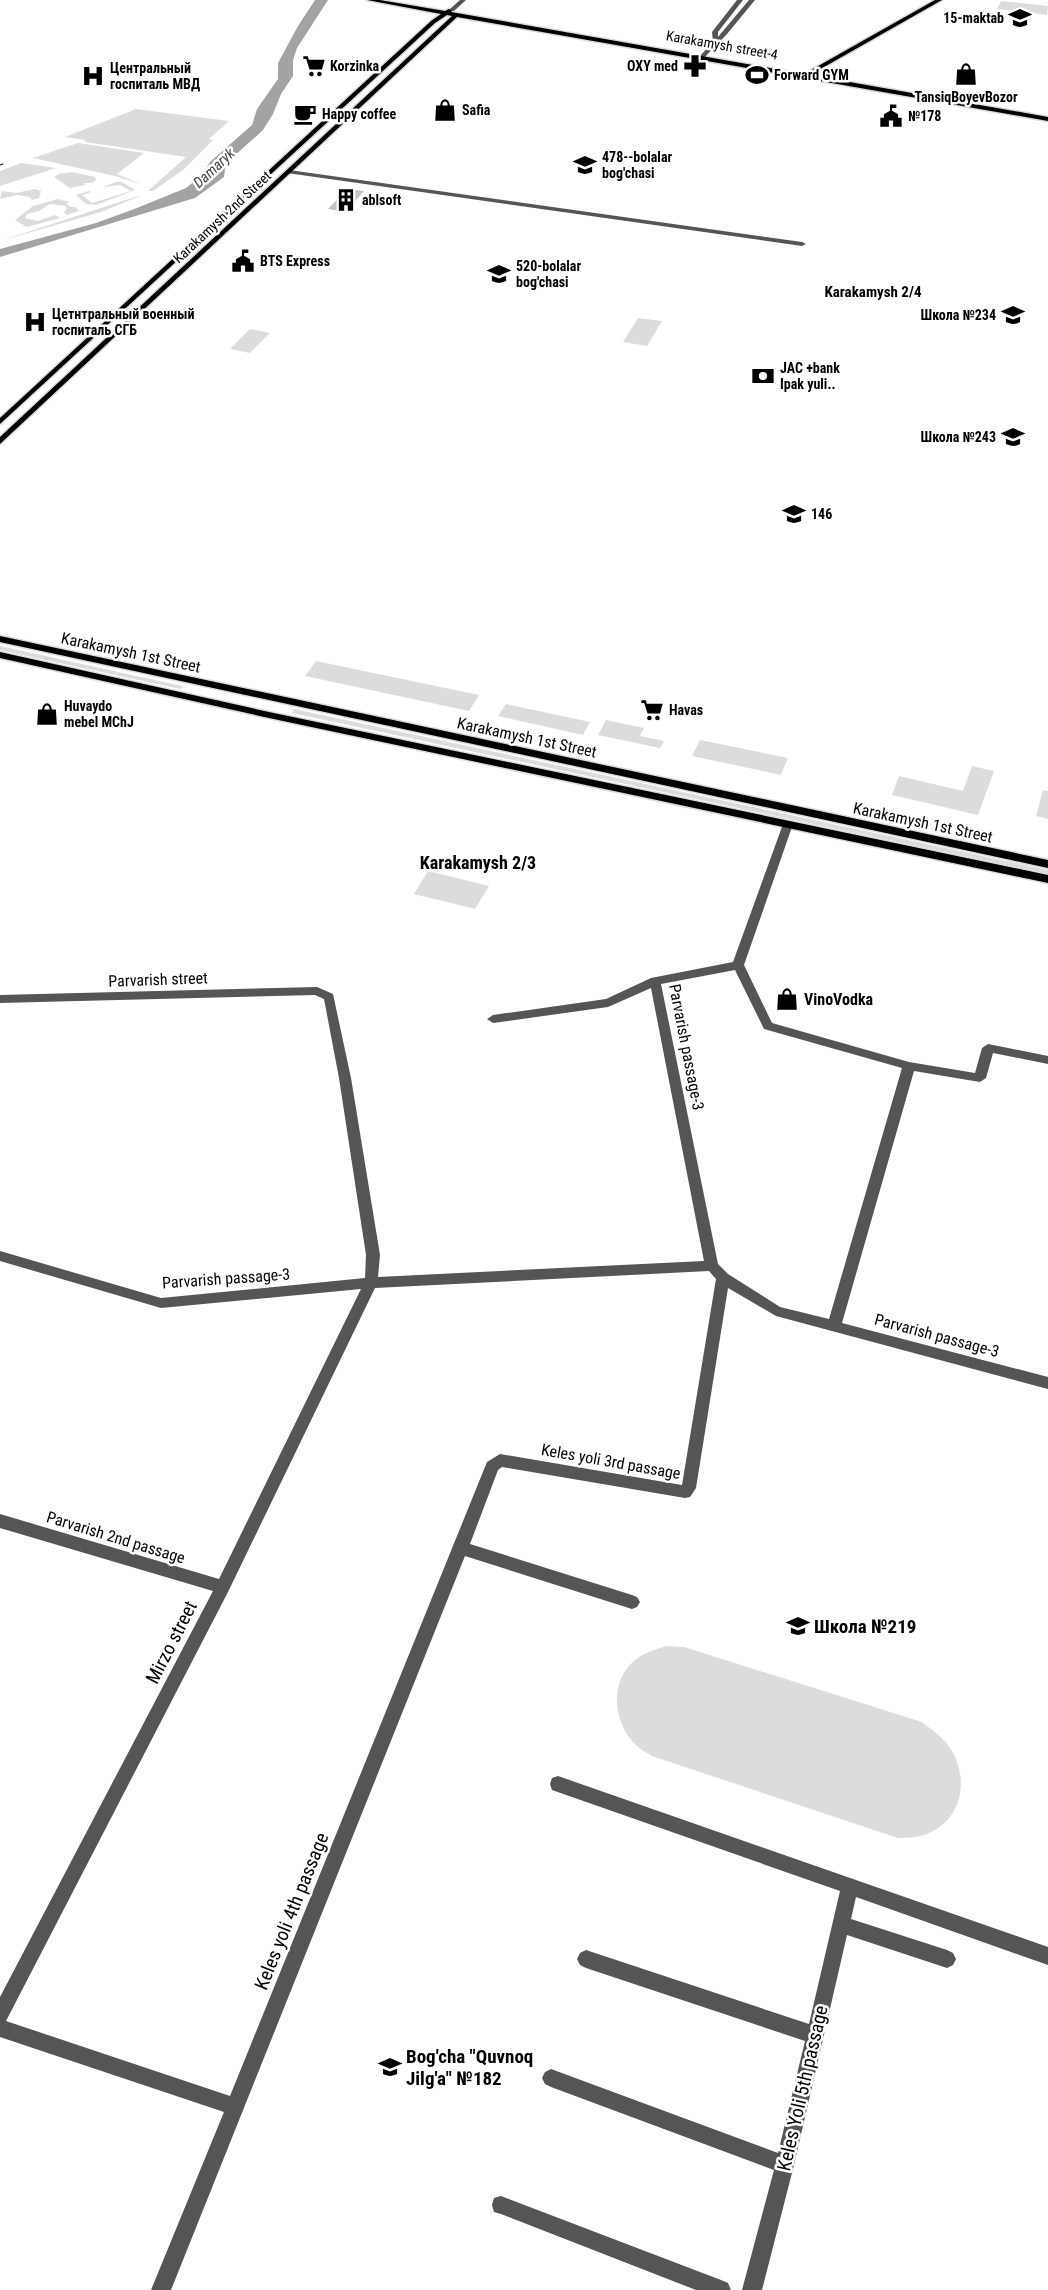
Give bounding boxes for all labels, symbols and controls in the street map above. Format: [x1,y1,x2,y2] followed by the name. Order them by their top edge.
[1007,5,1033,31] school or university icon: 15-maktab
[943,10,1004,26] place label: 15-maktab
[665,27,779,63] street label: Karakamysh street-4
[301,53,327,79] supermarket icon: Korzinka
[682,53,708,79] pharmacy icon: OXY med
[330,58,380,74] place label: Korzinka
[627,58,678,74] place label: OXY med
[110,60,200,92] place label: Центральный госпиталь МВД
[953,61,979,87] shop icon: TansiqBoyevBozor
[744,62,770,88] sports icon: Forward GYM
[80,63,106,89] hospital icon: Центральный госпиталь МВД
[774,67,849,83] place label: Forward GYM
[914,89,1018,105] place label: TansiqBoyevBozor
[432,97,458,123] shop icon: Safia
[292,101,318,127] cafe icon: Happy coffee
[462,102,491,118] place label: Safia
[878,103,904,129] public building icon: №178
[322,106,397,122] place label: Happy coffee
[908,108,941,124] place label: №178
[189,144,239,192] water label: Damaryk
[602,149,672,181] place label: 478--bolalar bog'chasi
[572,152,598,178] school or university icon: 478--bolalar bog'chasi
[170,168,274,266] street label: Karakamysh 2nd Street
[333,187,359,213] building icon: ablsoft
[362,192,401,208] place label: ablsoft
[230,248,256,274] public building icon: BTS Express
[260,253,330,269] place label: BTS Express
[516,258,581,290] place label: 520-bolalar bog'chasi
[486,261,512,287] school or university icon: 520-bolalar bog'chasi
[824,283,922,301] district label: Karakamysh 2/4
[1000,302,1026,328] school or university icon: Школа №234
[52,306,194,338] place label: Цетнтральный военный госпиталь СГБ
[921,307,996,323] place label: Школа №234
[22,309,48,335] hospital icon: Цетнтральный военный госпиталь СГБ
[780,360,840,392] place label: JAC +bank Ipak yuli..
[750,363,776,389] bank icon: JAC +bank Ipak yuli..
[1000,424,1026,450] school or university icon: Школа №243
[921,429,996,445] place label: Школа №243
[781,501,807,527] school or university icon: 146
[811,506,832,522] place label: 146
[59,628,203,677] street label: Karakamysh 1st Street
[639,697,665,723] supermarket icon: Havas
[64,698,134,730] place label: Huvaydo mebel MChJ
[34,701,60,727] shop icon: Huvaydo mebel MChJ
[669,702,703,718] place label: Havas
[455,713,599,762] street label: Karakamysh 1st Street
[851,798,995,847] street label: Karakamysh 1st Street
[420,852,536,873] district label: Karakamysh 2/3
[108,968,208,991] street label: Parvarish street
[665,982,708,1112] street label: Parvarish passage-3
[774,986,800,1012] shop icon: VinoVodka
[804,990,874,1009] place label: VinoVodka
[161,1265,291,1292] street label: Parvarish passage-3
[873,1310,1001,1361] street label: Parvarish passage-3
[540,1440,682,1483] street label: Keles yoli 3rd passage
[44,1507,187,1568] street label: Parvarish 2nd passage
[141,1597,202,1688] street label: Mirzo street
[785,1613,811,1639] school or university icon: Школа №219
[814,1615,916,1638] place label: Школа №219
[249,1829,334,1993] street label: Keles yoli 4th passage
[772,2003,833,2173] street label: Keles Yoli 5th passage
[406,2045,533,2090] place label: Bog'cha "Quvnoq Jilg'a" №182
[377,2054,403,2080] school or university icon: Bog'cha "Quvnoq Jilg'a" №182

